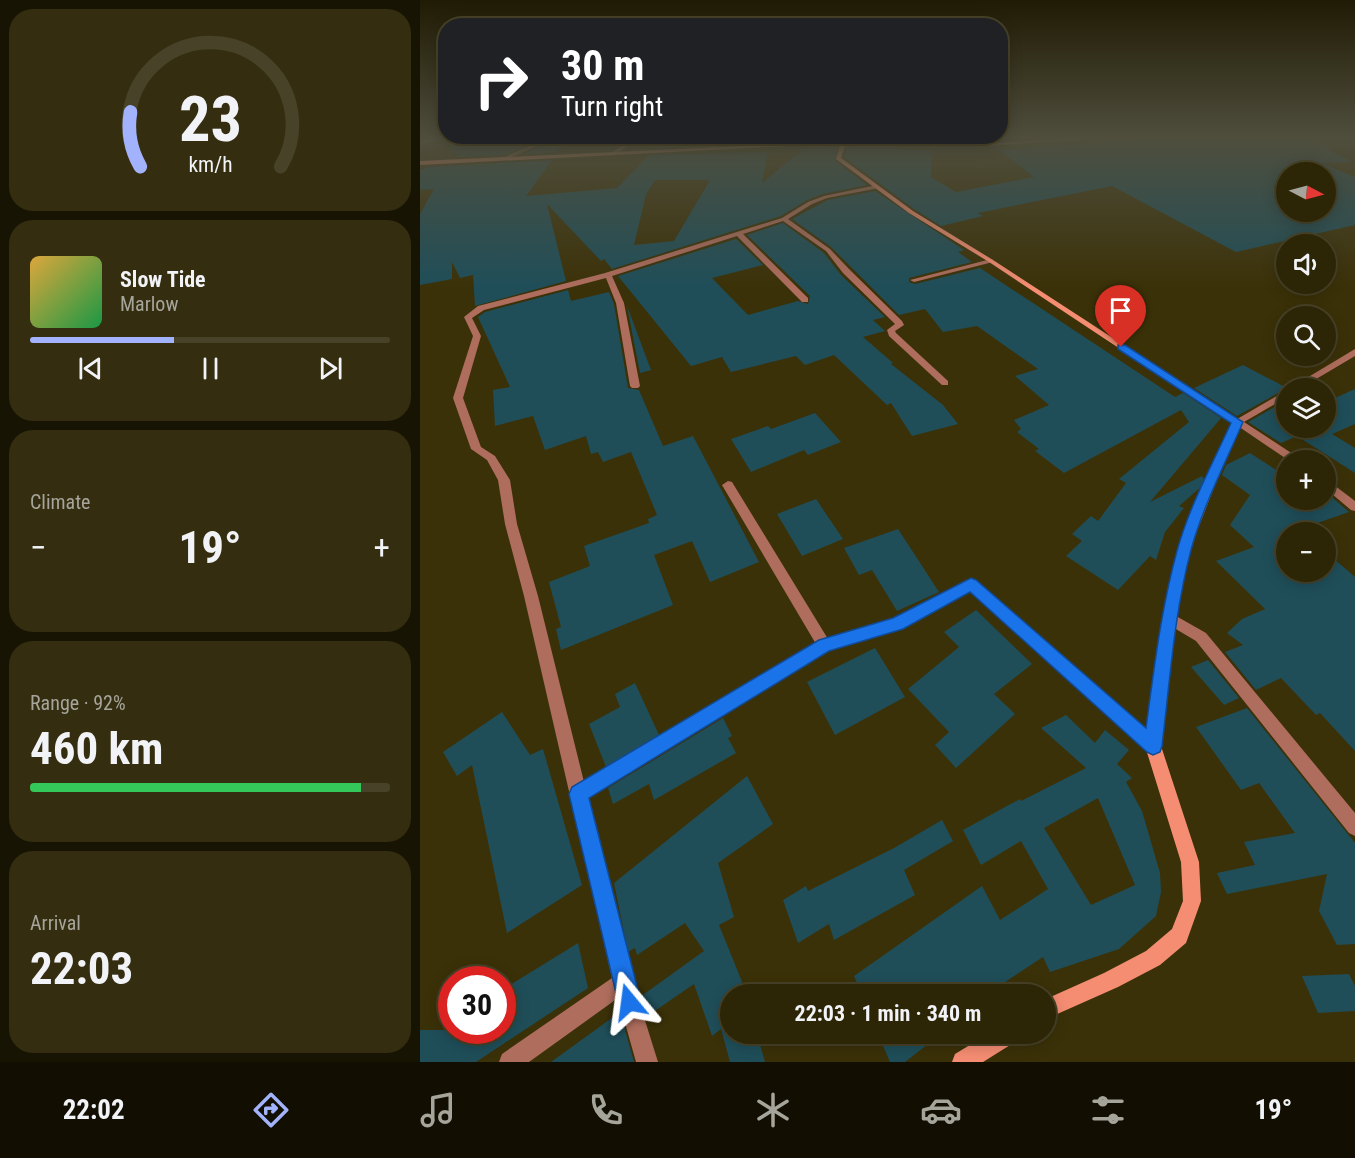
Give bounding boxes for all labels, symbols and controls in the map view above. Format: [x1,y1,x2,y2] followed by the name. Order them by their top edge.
[561,41,644,90] text: 30 m
[462,42,540,120] icon: right
[178,83,242,156] text: 23
[561,91,663,123] text: Turn right
[188,152,232,177] text: km/h
[1276,162,1336,222] north arrow
[1276,162,1336,582] map controls
[1276,234,1336,294] button: sound
[120,267,206,292] text: Slow Tide
[1095,285,1146,347] pin
[120,292,178,316] text: Marlow
[1104,294,1137,327] icon: arrive
[1276,306,1336,366] button: search
[74,352,107,385] icon: previous
[194,352,227,385] icon: pause
[314,352,347,385] icon: next
[1276,378,1336,438] button: layers
[1276,450,1336,510] button: +
[30,490,90,514] text: Climate
[179,521,242,574] text: 19°
[1276,522,1336,582] button: −
[30,528,47,567] text: −
[374,528,390,567] text: +
[30,691,126,715] text: Range · 92%
[30,722,163,775] text: 460 km
[30,911,81,935] text: Arrival
[30,942,133,995] text: 22:03
[438,966,516,1044] speed limit sign: 30
[597,970,661,1034] position arrow
[795,1001,981,1026] text: 22:03 · 1 min · 340 m
[250,1089,292,1131] icon: directions
[417,1089,459,1131] icon: music
[585,1089,627,1131] icon: phone
[752,1089,794,1131] icon: climate
[920,1089,962,1131] icon: car
[1087,1089,1129,1131] icon: filters
[63,1094,125,1126] text: 22:02
[1254,1094,1292,1126] text: 19°

